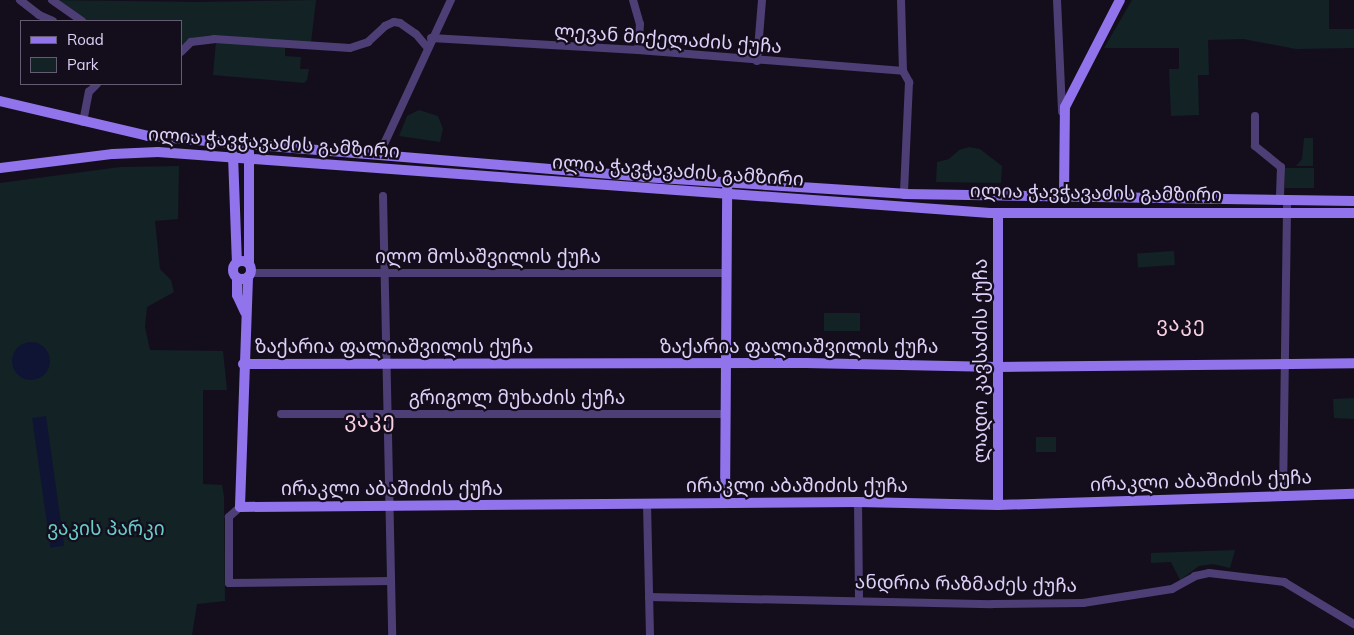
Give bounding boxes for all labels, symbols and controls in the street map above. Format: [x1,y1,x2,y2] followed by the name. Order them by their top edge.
[20,20,182,85] legend
[553,20,783,58] street label: ლევან მიქელაძის ქუჩა
[67,30,104,49] text: Road
[67,55,99,74] text: Park
[147,123,401,163] street label: ილია ჭავჭავაძის გამზირი
[551,151,805,191] street label: ილია ჭავჭავაძის გამზირი
[970,179,1222,207] street label: ილია ჭავჭავაძის გამზირი
[375,246,601,268] street label: ილო მოსაშვილის ქუჩა
[970,259,992,463] street label: ლადო კავსაძის ქუჩა
[1156,311,1206,335] district label: ვაკე
[255,336,533,358] street label: ზაქარია ფალიაშვილის ქუჩა
[660,336,938,358] street label: ზაქარია ფალიაშვილის ქუჩა
[409,387,625,409] street label: გრიგოლ მუხაძის ქუჩა
[344,406,396,432] district label: ვაკე
[1090,466,1312,496] street label: ირაკლი აბაშიძის ქუჩა
[686,475,908,497] street label: ირაკლი აბაშიძის ქუჩა
[281,478,503,500] street label: ირაკლი აბაშიძის ქუჩა
[47,518,165,540] park label: ვაკის პარკი
[855,571,1077,597] street label: ანდრია რაზმაძეს ქუჩა

